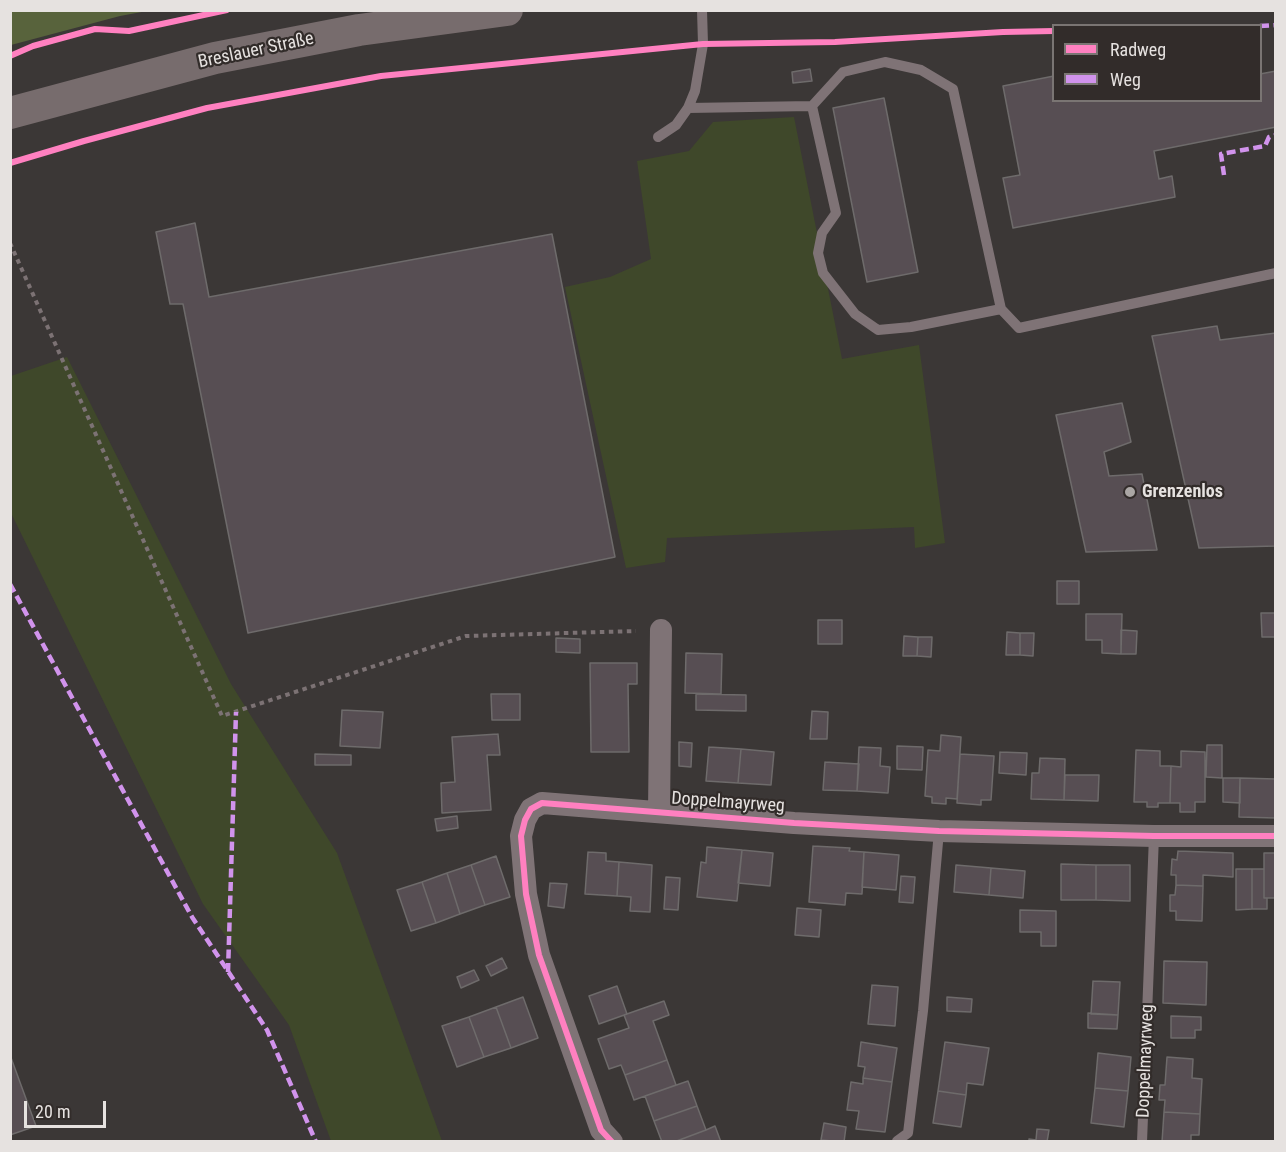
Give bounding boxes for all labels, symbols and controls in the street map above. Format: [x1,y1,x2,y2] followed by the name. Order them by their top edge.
[1052,24,1262,102] legend
[196,28,316,74] street label: Breslauer Straße
[1110,39,1166,60] text: Radweg
[1110,69,1141,90] text: Weg
[1142,481,1223,503] place label: Grenzenlos
[1123,485,1137,499] marker: Grenzenlos
[670,788,786,818] street label: Doppelmayrweg
[1133,1004,1159,1118] street label: Doppelmayrweg
[27,1089,110,1127] scale bar
[35,1101,70,1122] text: 20 m

